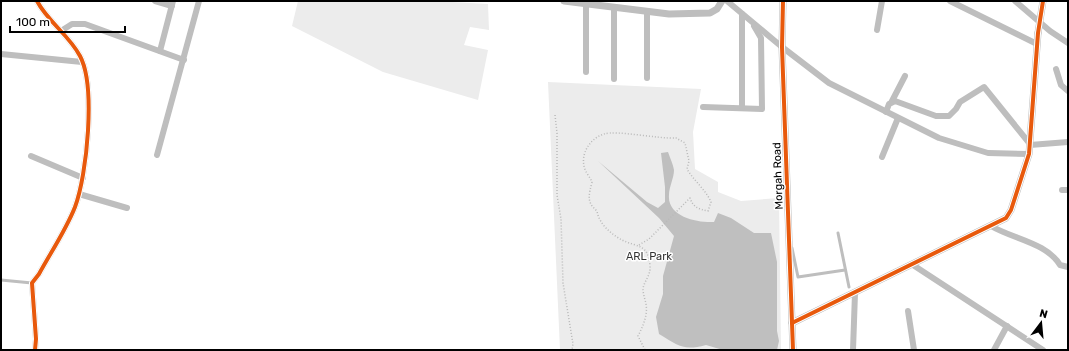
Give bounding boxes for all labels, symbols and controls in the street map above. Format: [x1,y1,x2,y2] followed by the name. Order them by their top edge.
[10,8,125,34] scale bar
[16,15,50,29] text: 100 m
[770,142,786,210] street label: Morgah Road
[626,250,672,263] park label: ARL Park
[1021,303,1061,343] north arrow
[1038,307,1049,321] text: N

